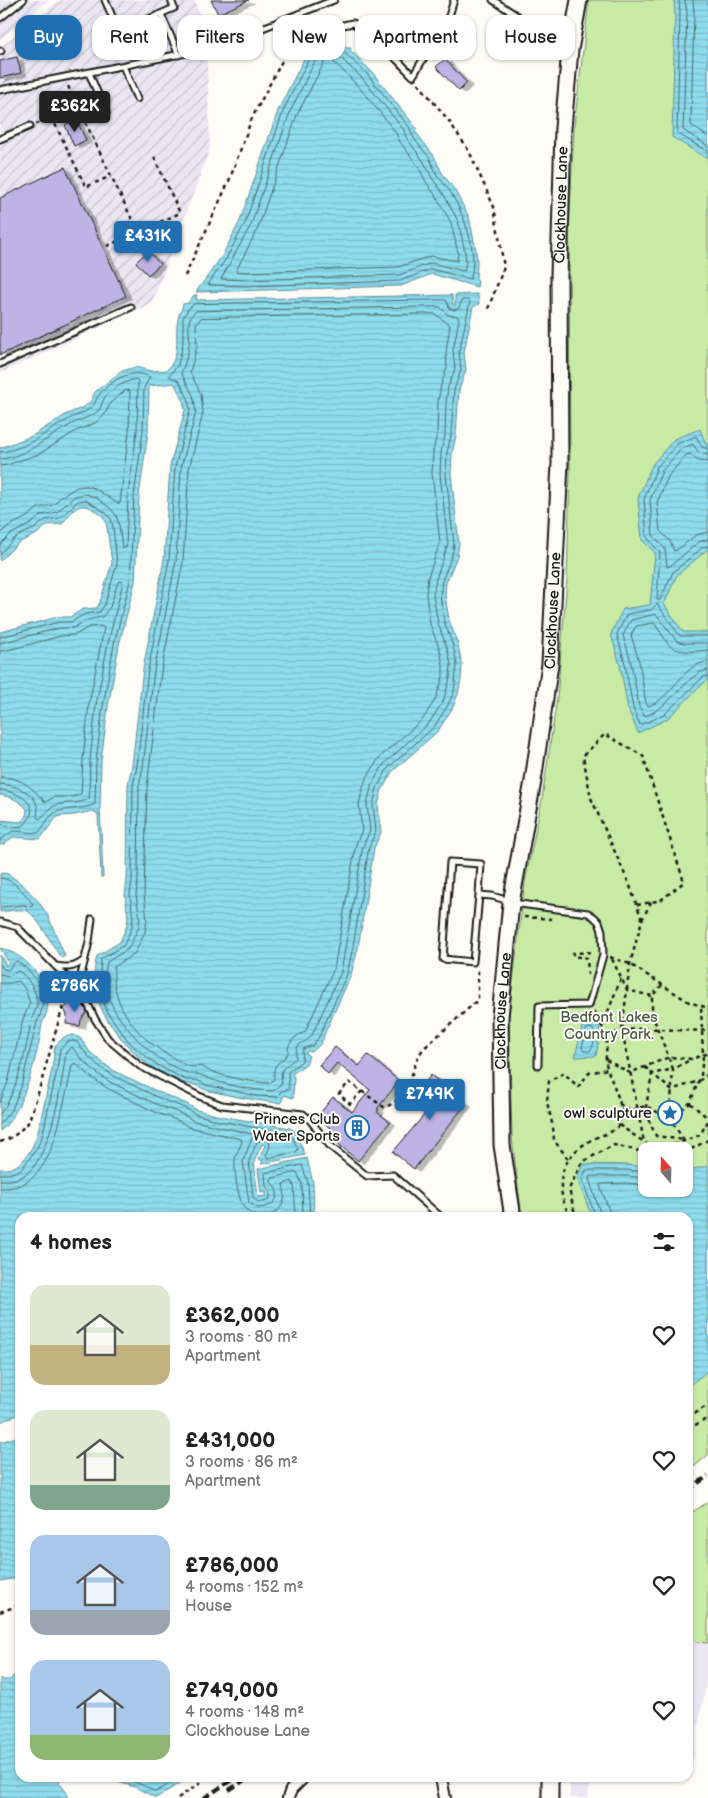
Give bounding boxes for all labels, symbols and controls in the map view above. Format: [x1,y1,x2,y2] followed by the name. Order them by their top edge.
[15,15,82,60] chip: Buy
[92,15,167,60] chip: Rent
[177,15,263,60] chip: Filters
[273,15,345,60] chip: New
[355,15,476,60] chip: Apartment
[486,15,575,60] chip: House
[40,90,110,133] pin: £362K
[50,97,100,116] text: £362K
[550,146,572,264] street label: Clockhouse Lane
[113,220,183,263] pin: £431K
[125,227,171,246] text: £431K
[540,551,565,670] street label: Clockhouse Lane
[490,951,516,1070] street label: Clockhouse Lane
[40,970,110,1013] pin: £786K
[51,977,99,996] text: £786K
[560,1008,658,1044] park label: Bedfont Lakes Country Park.
[395,1078,465,1121] pin: £749K
[406,1085,454,1104] text: £749K
[657,1100,683,1126] place icon: owl sculpture
[564,1104,652,1123] place label: owl sculpture
[253,1110,341,1146] place label: Princes Club Water Sports
[344,1115,370,1141] building icon: Princes Club Water Sports
[638,1142,692,1198] north arrow
[638,1142,693,1197] map controls
[650,1228,678,1256] icon: filters
[30,1230,112,1255] text: 4 homes
[185,1303,280,1328] text: £362,000
[70,1305,130,1365] icon: home
[650,1321,678,1349] icon: heart
[185,1328,298,1347] text: 3 rooms · 80 m²
[185,1347,261,1366] text: Apartment
[185,1428,275,1453] text: £431,000
[70,1430,130,1490] icon: home
[650,1446,678,1474] icon: heart
[185,1453,298,1472] text: 3 rooms · 86 m²
[185,1472,261,1491] text: Apartment
[185,1553,279,1578] text: £786,000
[70,1555,130,1615] icon: home
[650,1571,678,1599] icon: heart
[185,1578,304,1597] text: 4 rooms · 152 m²
[185,1597,232,1616] text: House
[185,1678,278,1703] text: £749,000
[70,1680,130,1740] icon: home
[650,1696,678,1724] icon: heart
[185,1703,304,1722] text: 4 rooms · 148 m²
[185,1722,310,1741] text: Clockhouse Lane

